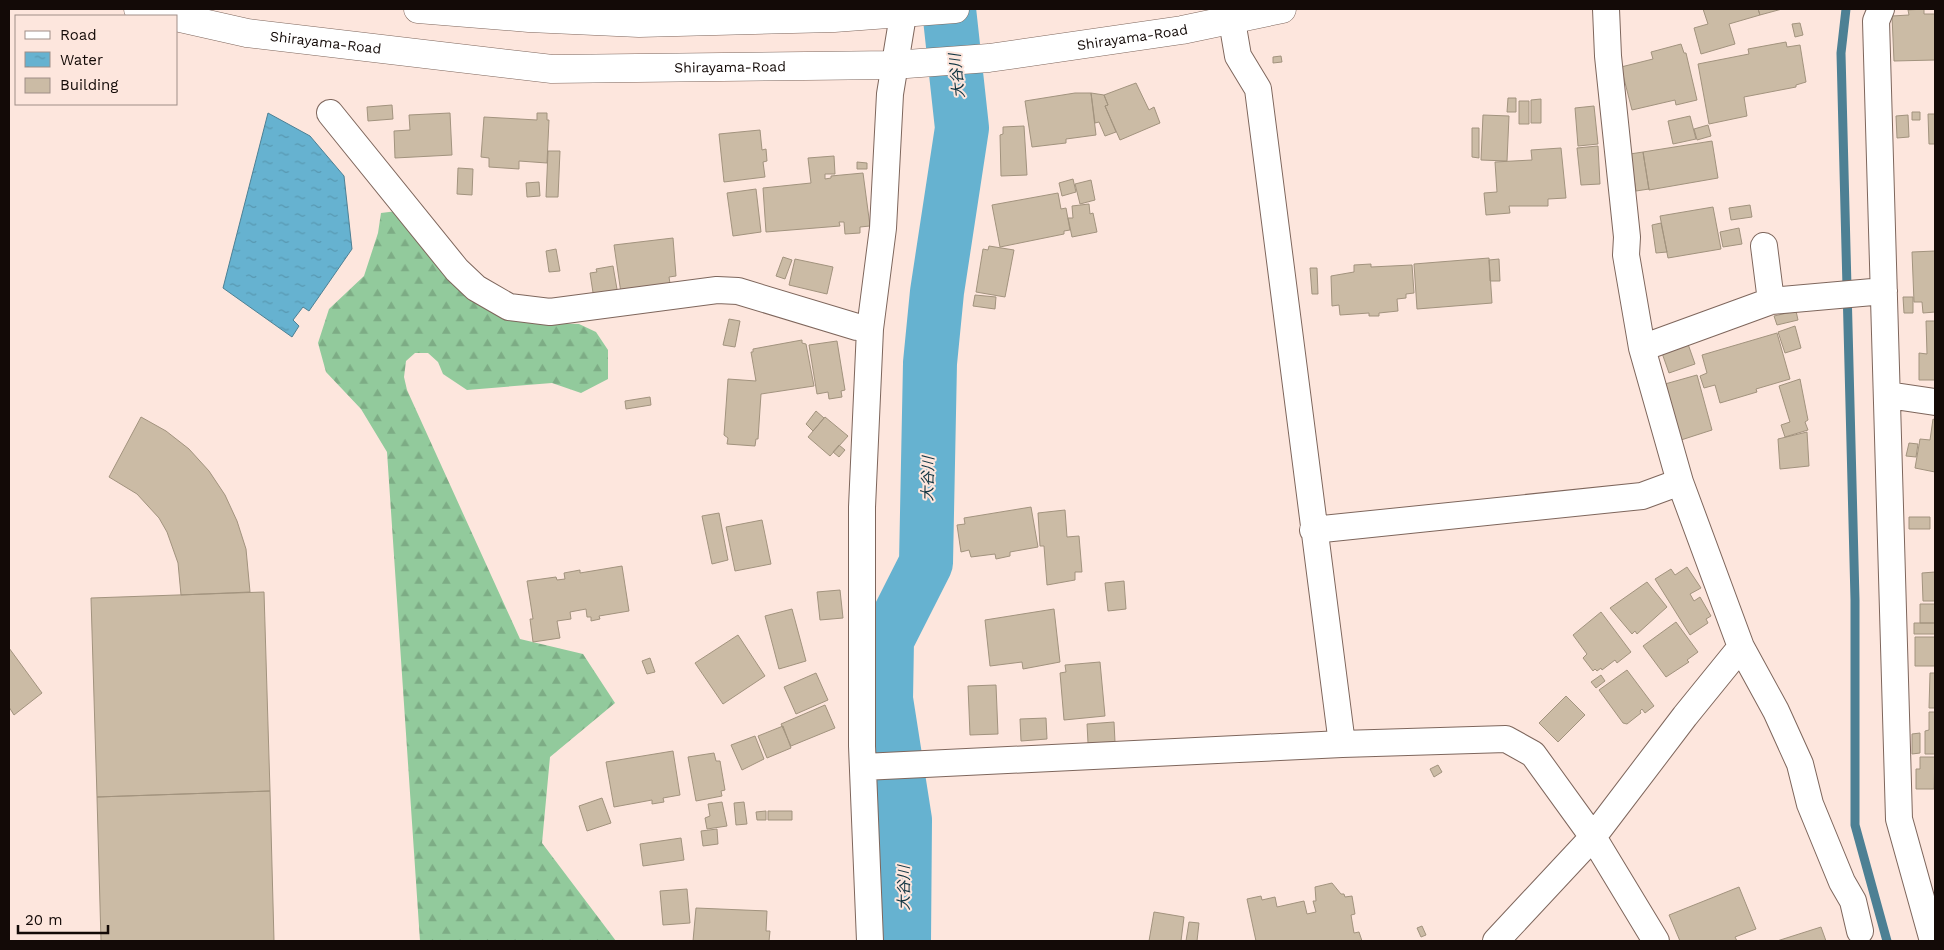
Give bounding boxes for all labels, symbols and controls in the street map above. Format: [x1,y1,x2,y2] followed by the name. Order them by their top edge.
[15,15,178,105] legend
[1076,21,1189,53] street label: Shirayama-Road
[60,26,97,44] text: Road
[269,28,382,57] street label: Shirayama-Road
[60,51,103,69] text: Water
[945,51,968,99] water label: 大谷川
[674,58,786,76] street label: Shirayama-Road
[60,76,118,94] text: Building
[919,454,937,502] water label: 大谷川
[895,864,913,911] water label: 大谷川
[18,902,108,934] scale bar
[25,911,63,929] text: 20 m

